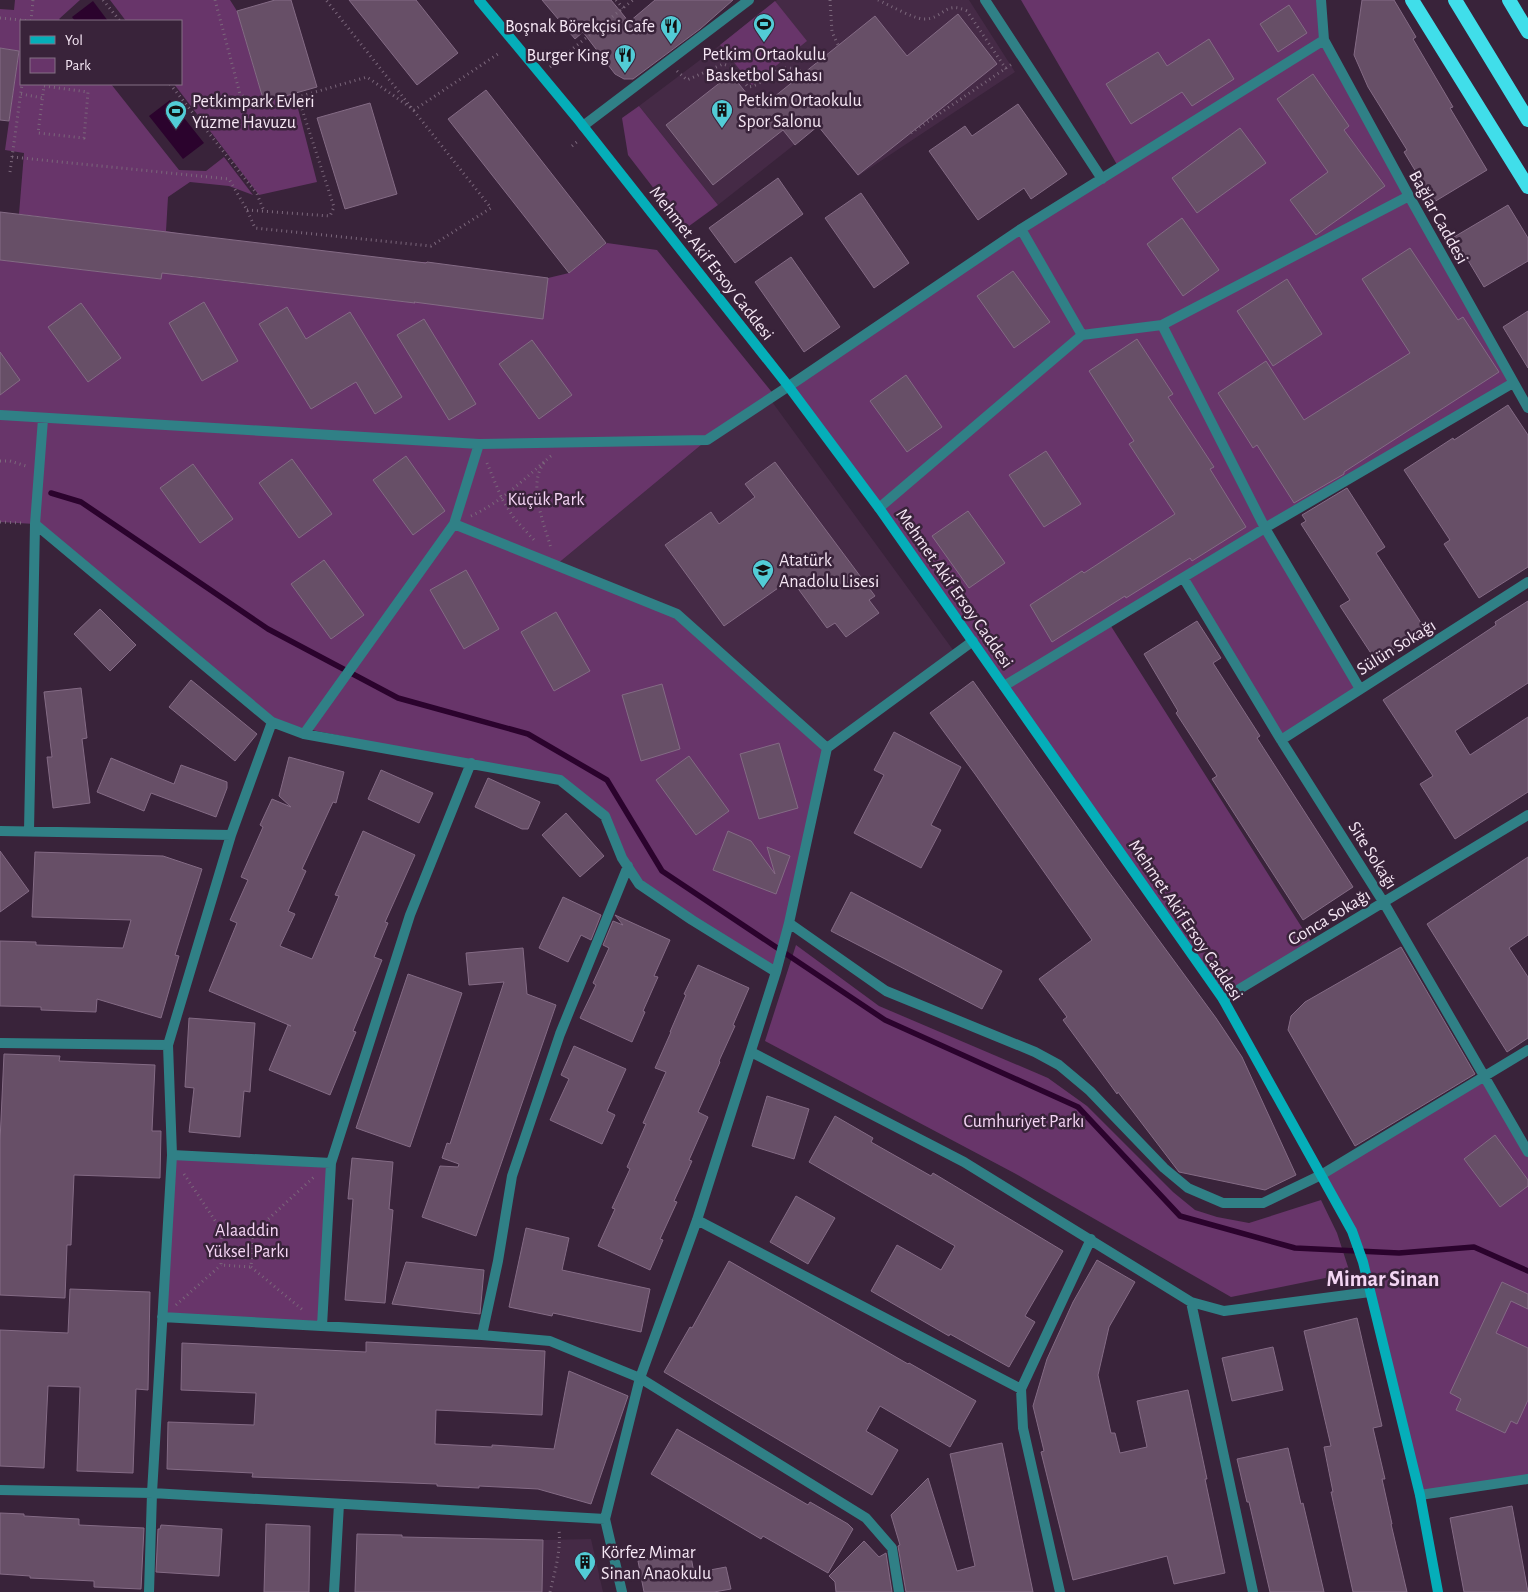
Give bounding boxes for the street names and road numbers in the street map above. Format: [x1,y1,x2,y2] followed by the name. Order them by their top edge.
[1405,168,1471,267] street label: Bağlar Caddesi
[646,183,777,344] street label: Mehmet Akif Ersoy Caddesi
[892,506,1016,672] street label: Mehmet Akif Ersoy Caddesi
[1354,616,1439,679] street label: Sülün Sokağı
[1344,819,1400,892] street label: Site Sokağı
[1125,837,1246,1004] street label: Mehmet Akif Ersoy Caddesi
[1285,886,1374,949] street label: Gonca Sokağı

